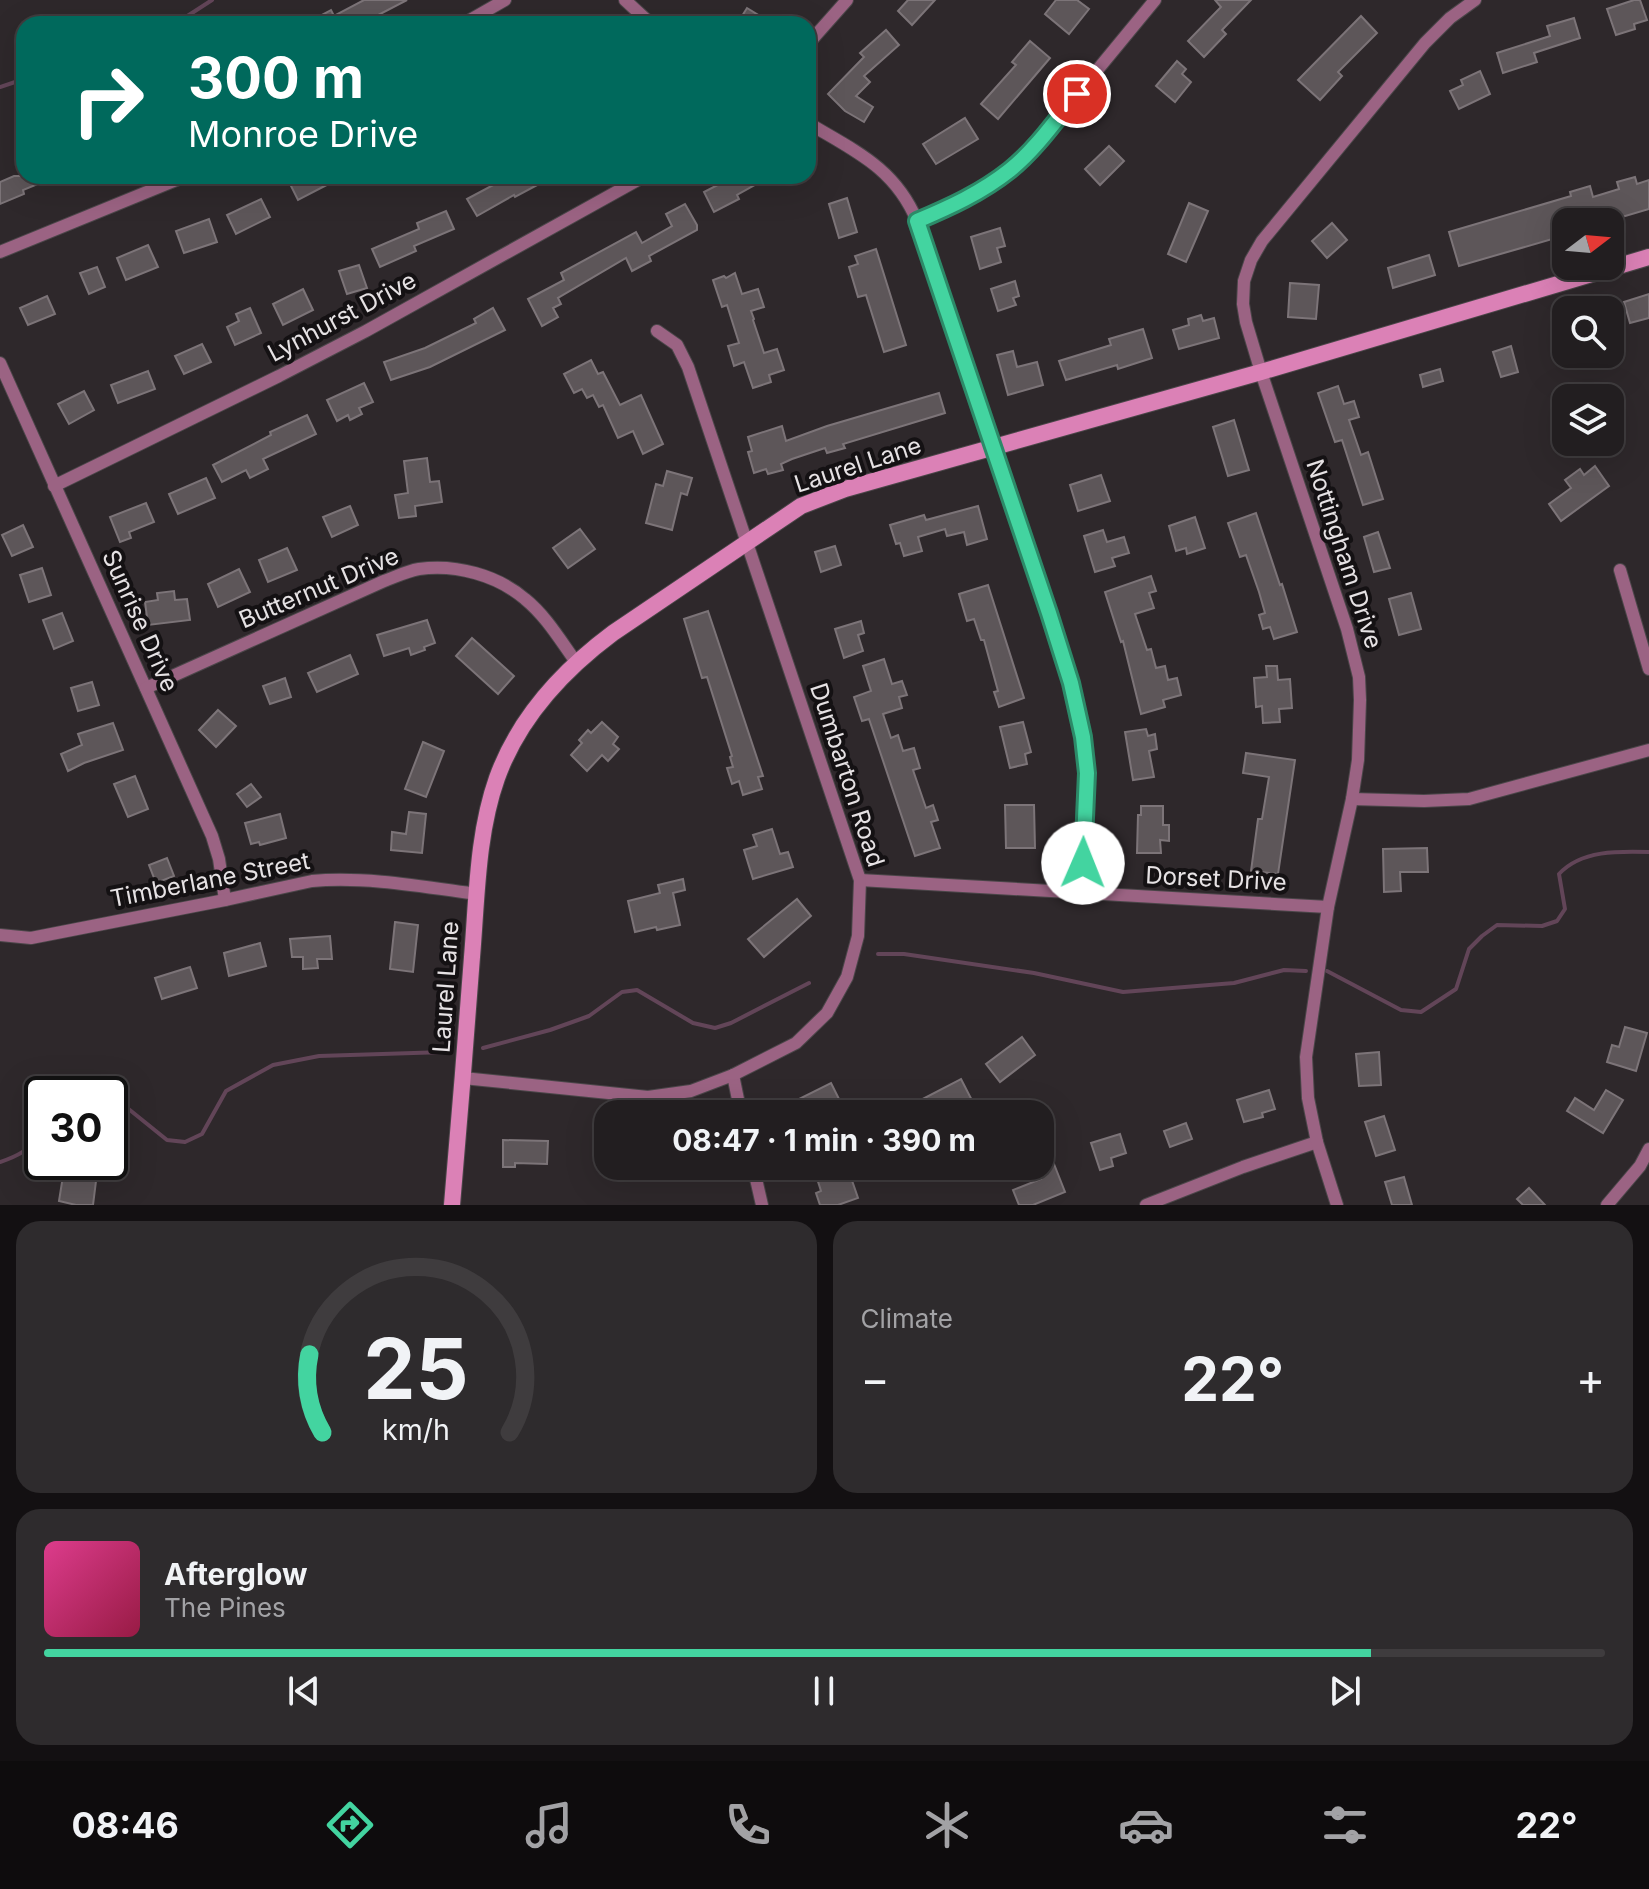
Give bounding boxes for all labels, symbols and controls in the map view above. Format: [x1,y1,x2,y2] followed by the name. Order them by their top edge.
[188,44,364,112] text: 300 m
[56,48,160,152] icon: right
[1043,60,1111,128] pin
[1055,72,1099,116] icon: arrive
[188,112,418,156] text: Monroe Drive
[1552,208,1624,280] north arrow
[1552,208,1624,456] map controls
[263,265,421,368] street label: Lynhurst Drive
[1552,296,1624,368] button: search
[1552,384,1624,456] button: layers
[791,430,925,499] street label: Laurel Lane
[1300,456,1389,652] street label: Nottingham Drive
[235,541,403,634] street label: Butternut Drive
[96,545,185,696] street label: Sunrise Drive
[804,679,891,870] street label: Dumbarton Road
[1041,821,1125,905] position arrow
[108,846,312,913] street label: Timberlane Street
[1145,860,1287,897] street label: Dorset Drive
[426,920,465,1054] street label: Laurel Lane
[24,1076,128,1180] speed limit sign: 30
[672,1122,976,1158] text: 08:47 · 1 min · 390 m
[861,1303,953,1334] text: Climate
[363,1318,469,1419] text: 25
[1181,1343,1284,1415] text: 22°
[861,1352,890,1406] text: −
[1576,1352,1605,1406] text: +
[382,1412,450,1447] text: km/h
[164,1556,308,1592] text: Afterglow
[164,1592,286,1623] text: The Pines
[282,1669,326,1713] icon: previous
[802,1669,846,1713] icon: pause
[1323,1669,1367,1713] icon: next
[322,1797,378,1853] icon: directions
[521,1797,577,1853] icon: music
[720,1797,776,1853] icon: phone
[919,1797,975,1853] icon: climate
[1118,1797,1174,1853] icon: car
[1317,1797,1373,1853] icon: filters
[71,1803,179,1847] text: 08:46
[1516,1803,1578,1847] text: 22°

